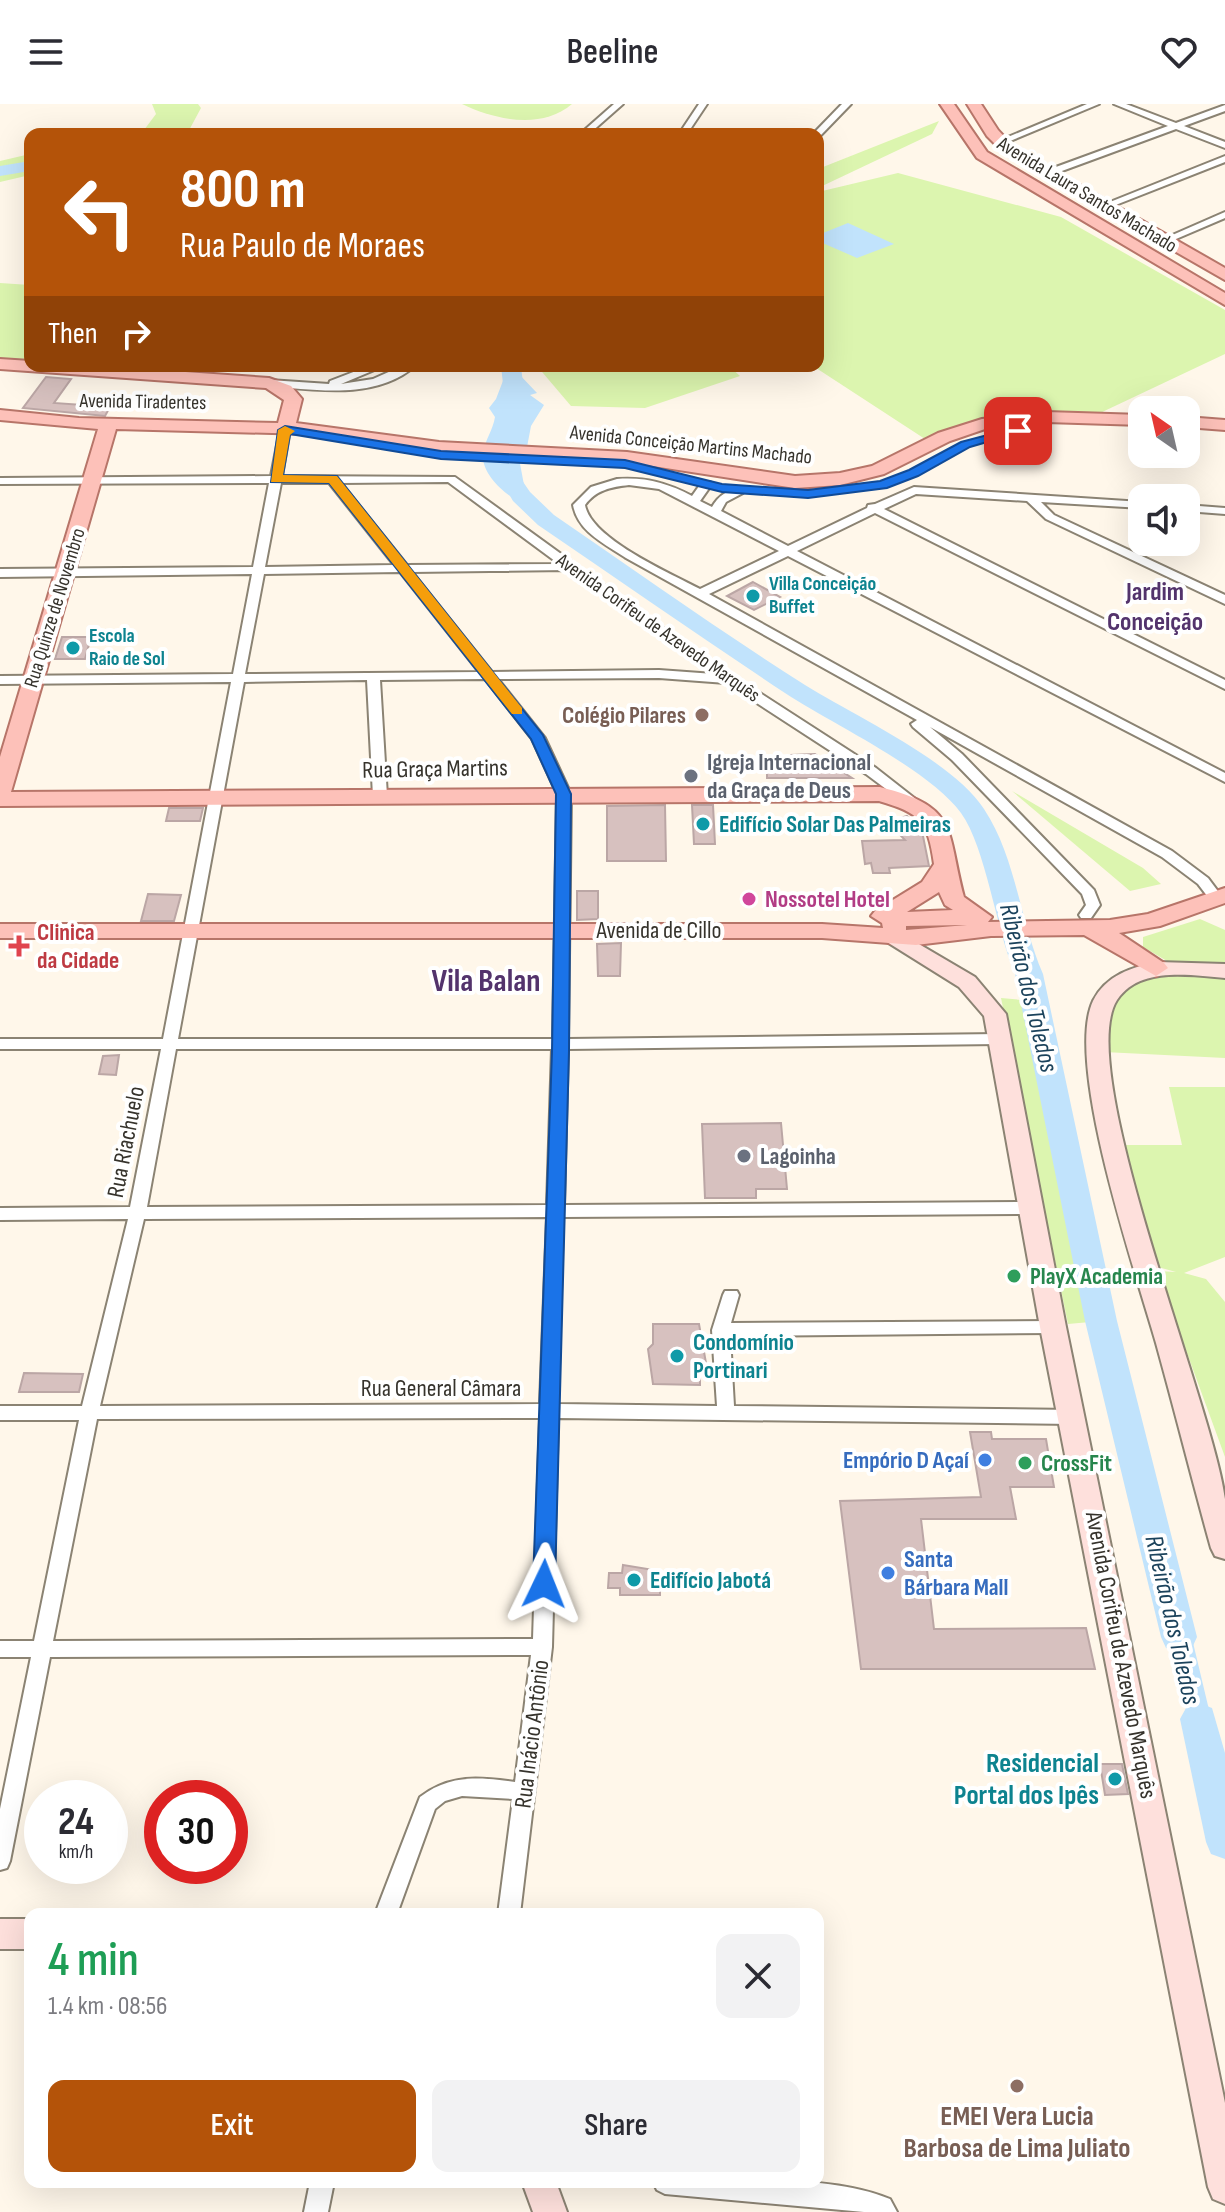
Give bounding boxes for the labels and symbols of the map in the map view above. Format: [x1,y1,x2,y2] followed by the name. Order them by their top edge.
[992,131,1181,258] street label: Avenida Laura Santos Machado
[78,389,207,415] street label: Avenida Tiradentes
[1128,396,1200,468] north arrow
[984,397,1052,465] pin
[568,420,813,470] street label: Avenida Conceição Martins Machado
[19,525,91,691] street label: Rua Quinze de Novembro
[551,548,764,708] street label: Avenida Corifeu de Azevedo Marquês
[769,572,876,619] place label: Villa Conceição Buffet
[1107,577,1203,638] district label: Jardim Conceição
[744,587,762,605] marker: Villa Conceição Buffet
[89,624,165,671] place label: Escola Raio de Sol
[64,639,82,657] marker: Escola Raio de Sol
[562,701,686,730] place label: Colégio Pilares
[693,706,711,724] marker: Colégio Pilares
[707,748,871,805] place label: Igreja Internacional da Graça de Deus
[362,753,508,785] street label: Rua Graça Martins
[682,767,700,785] marker: Igreja Internacional da Graça de Deus
[719,810,951,839] place label: Edifício Solar Das Palmeiras
[694,815,712,833] marker: Edifício Solar Das Palmeiras
[765,885,890,914] place label: Nossotel Hotel
[740,890,758,908] marker: Nossotel Hotel
[992,900,1064,1076] water label: Ribeirão dos Toledos
[596,916,722,945] street label: Avenida de Cillo
[37,918,119,975] place label: Clinica da Cidade
[8,935,30,957] marker: Clinica da Cidade
[431,962,541,1001] district label: Vila Balan
[101,1084,151,1200] street label: Rua Riachuelo
[760,1142,836,1171] place label: Lagoinha
[735,1147,753,1165] marker: Lagoinha
[1030,1262,1163,1291] place label: PlayX Academia
[1005,1267,1023,1285] marker: PlayX Academia
[693,1328,794,1385] place label: Condomínio Portinari
[668,1347,686,1365] marker: Condomínio Portinari
[361,1374,521,1403] street label: Rua General Câmara
[843,1446,969,1475] place label: Empório D Açaí
[1041,1449,1112,1478] place label: CrossFit
[976,1451,994,1469] marker: Empório D Açaí
[1016,1454,1034,1472] marker: CrossFit
[1079,1508,1163,1801] street label: Avenida Corifeu de Azevedo Marquês
[1137,1532,1207,1708] water label: Ribeirão dos Toledos
[502,1542,586,1626] position arrow
[904,1545,1008,1602] place label: Santa Bárbara Mall
[879,1564,897,1582] marker: Santa Bárbara Mall
[650,1566,771,1595] place label: Edifício Jabotá
[625,1571,643,1589] marker: Edifício Jabotá
[509,1658,555,1810] street label: Rua Inácio Antônio
[954,1747,1099,1812] place label: Residencial Portal dos Ipês
[1106,1770,1124,1788] marker: Residencial Portal dos Ipês
[144,1780,248,1884] speed limit sign: 30
[1008,2077,1026,2095] marker: EMEI Vera Lucia Barbosa de Lima Juliato
[903,2100,1131,2165] place label: EMEI Vera Lucia Barbosa de Lima Juliato

